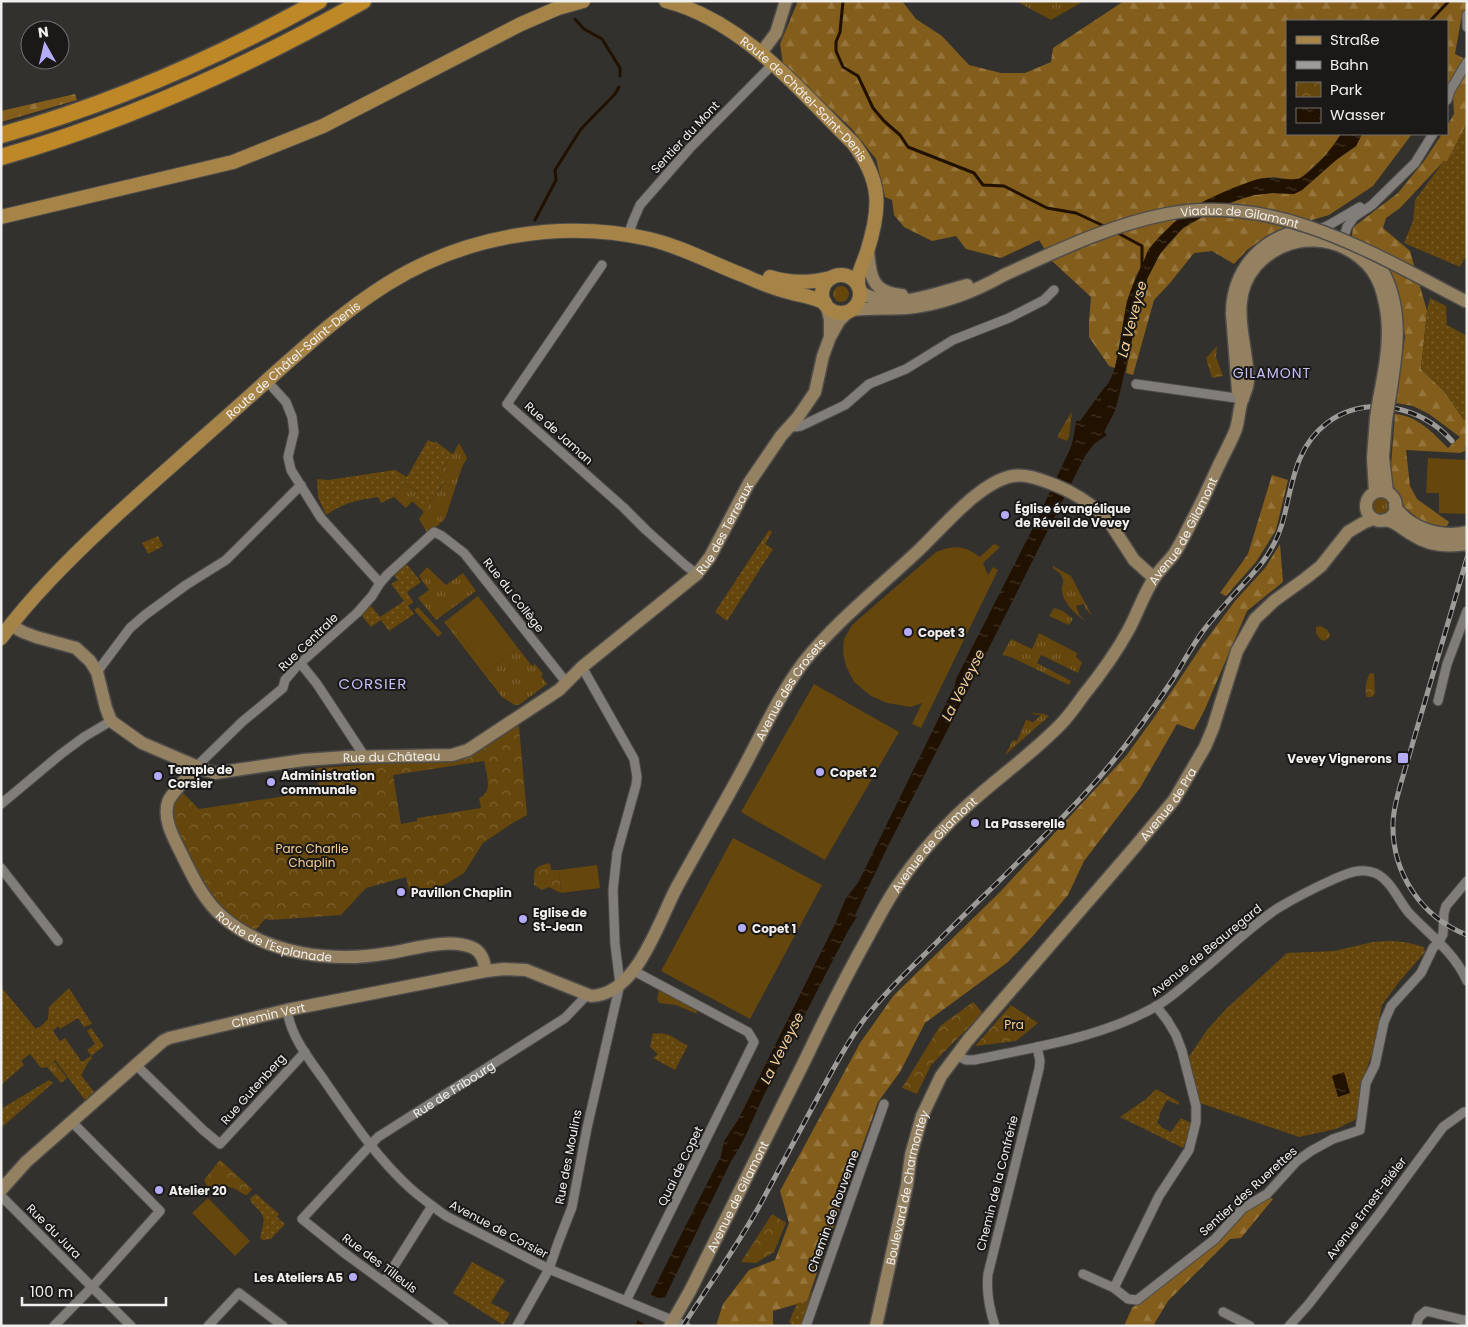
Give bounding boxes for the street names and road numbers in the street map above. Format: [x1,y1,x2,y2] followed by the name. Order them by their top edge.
[737,32,872,164] street label: Route de Châtel-Saint-Denis
[647,97,723,177] street label: Sentier du Mont
[1180,201,1301,232] street label: Viaduc de Gilamont
[222,297,363,422] street label: Route de Châtel-Saint-Denis
[521,398,597,468] street label: Rue de Jaman
[1144,474,1221,588] street label: Avenue de Gilamont
[691,479,756,578] street label: Rue des Terreaux
[479,554,549,636] street label: Rue du Collège
[274,609,342,675] street label: Rue Centrale
[751,634,829,743] street label: Avenue des Crosets
[343,747,440,766] street label: Rue du Château
[1135,764,1200,844] street label: Avenue de Pra
[887,792,980,896] street label: Avenue de Gilamont
[1147,900,1265,1000] street label: Avenue de Beauregard
[213,907,333,965] street label: Route de l'Esplanade
[230,998,307,1031] street label: Chemin Vert
[216,1050,290,1128] street label: Rue Gutenberg
[409,1057,498,1121] street label: Rue de Fribourg
[881,1107,932,1267] street label: Boulevard de Charmontey
[550,1108,586,1206] street label: Rue des Moulins
[972,1114,1022,1252] street label: Chemin de la Confrérie
[653,1123,707,1209] street label: Quai de Copet
[702,1138,772,1255] street label: Avenue de Gilamont
[1195,1142,1301,1240] street label: Sentier des Ruerettes
[803,1147,863,1275] street label: Chemin de Rouvenne
[1322,1153,1410,1263] street label: Avenue Ernest-Biéler
[447,1196,552,1262] street label: Avenue de Corsier
[23,1200,85,1262] street label: Rue du Jura
[339,1229,421,1297] street label: Rue des Tilleuls

